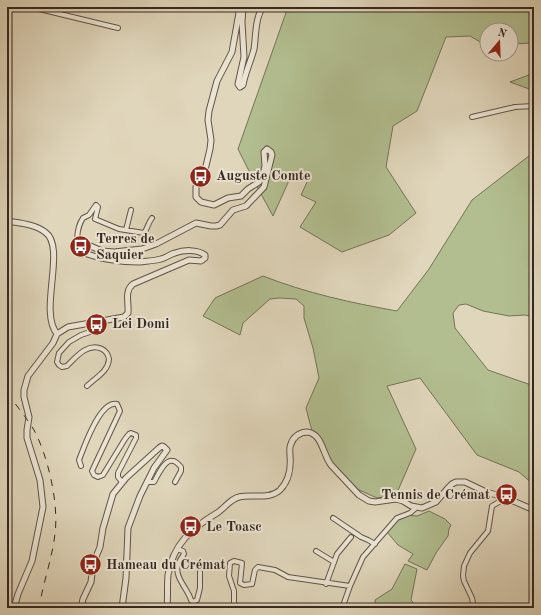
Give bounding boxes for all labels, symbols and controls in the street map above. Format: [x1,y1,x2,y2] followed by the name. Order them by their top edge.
[479,22,519,62] north arrow
[496,27,508,41] text: N
[187,163,213,189] bus stop icon: Auguste Comte
[216,169,311,183] place label: Auguste Comte
[96,232,155,262] place label: Terres de Saquier
[68,234,94,260] bus stop icon: Terres de Saquier
[83,311,109,337] bus stop icon: Lei Domi
[112,317,169,331] place label: Lei Domi
[493,482,519,508] bus stop icon: Tennis de Crémat
[381,488,490,502] place label: Tennis de Crémat
[178,514,204,540] bus stop icon: Le Toasc
[206,520,262,534] place label: Le Toasc
[78,552,104,578] bus stop icon: Hameau du Crémat
[106,558,226,572] place label: Hameau du Crémat

